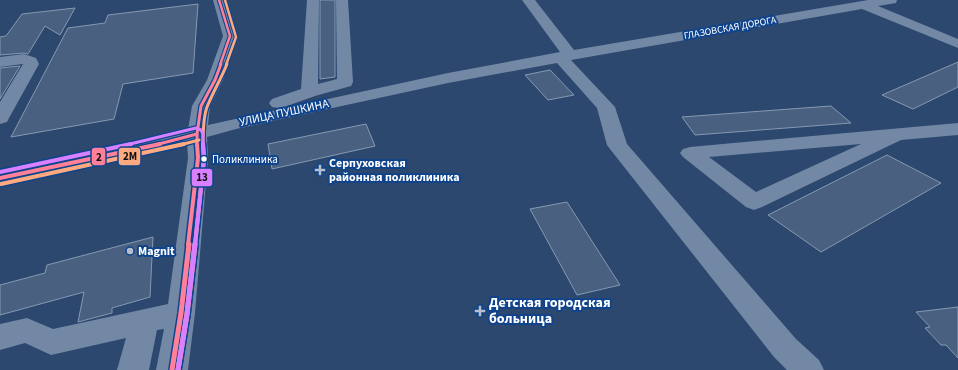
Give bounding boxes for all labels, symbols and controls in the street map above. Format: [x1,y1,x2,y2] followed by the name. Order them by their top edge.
[683,13,778,43] street label: ГЛАЗОВСКАЯ ДОРОГА
[238,95,331,131] street label: УЛИЦА ПУШКИНА
[91,147,106,166] line badge: 2
[118,147,141,166] line badge: 2М
[123,149,137,164] text: 2М
[96,150,102,165] text: 2
[212,152,278,167] place label: Поликлиника
[199,154,209,164] marker: Поликлиника
[329,155,460,186] place label: Серпуховская районная поликлиника
[314,164,326,176] marker: Серпуховская районная поликлиника
[191,168,213,187] line badge: 13
[196,170,208,185] text: 13
[138,243,175,260] place label: Magnit
[125,246,135,256] marker: Magnit
[489,293,611,329] place label: Детская городская больница
[474,305,486,317] marker: Детская городская больница

